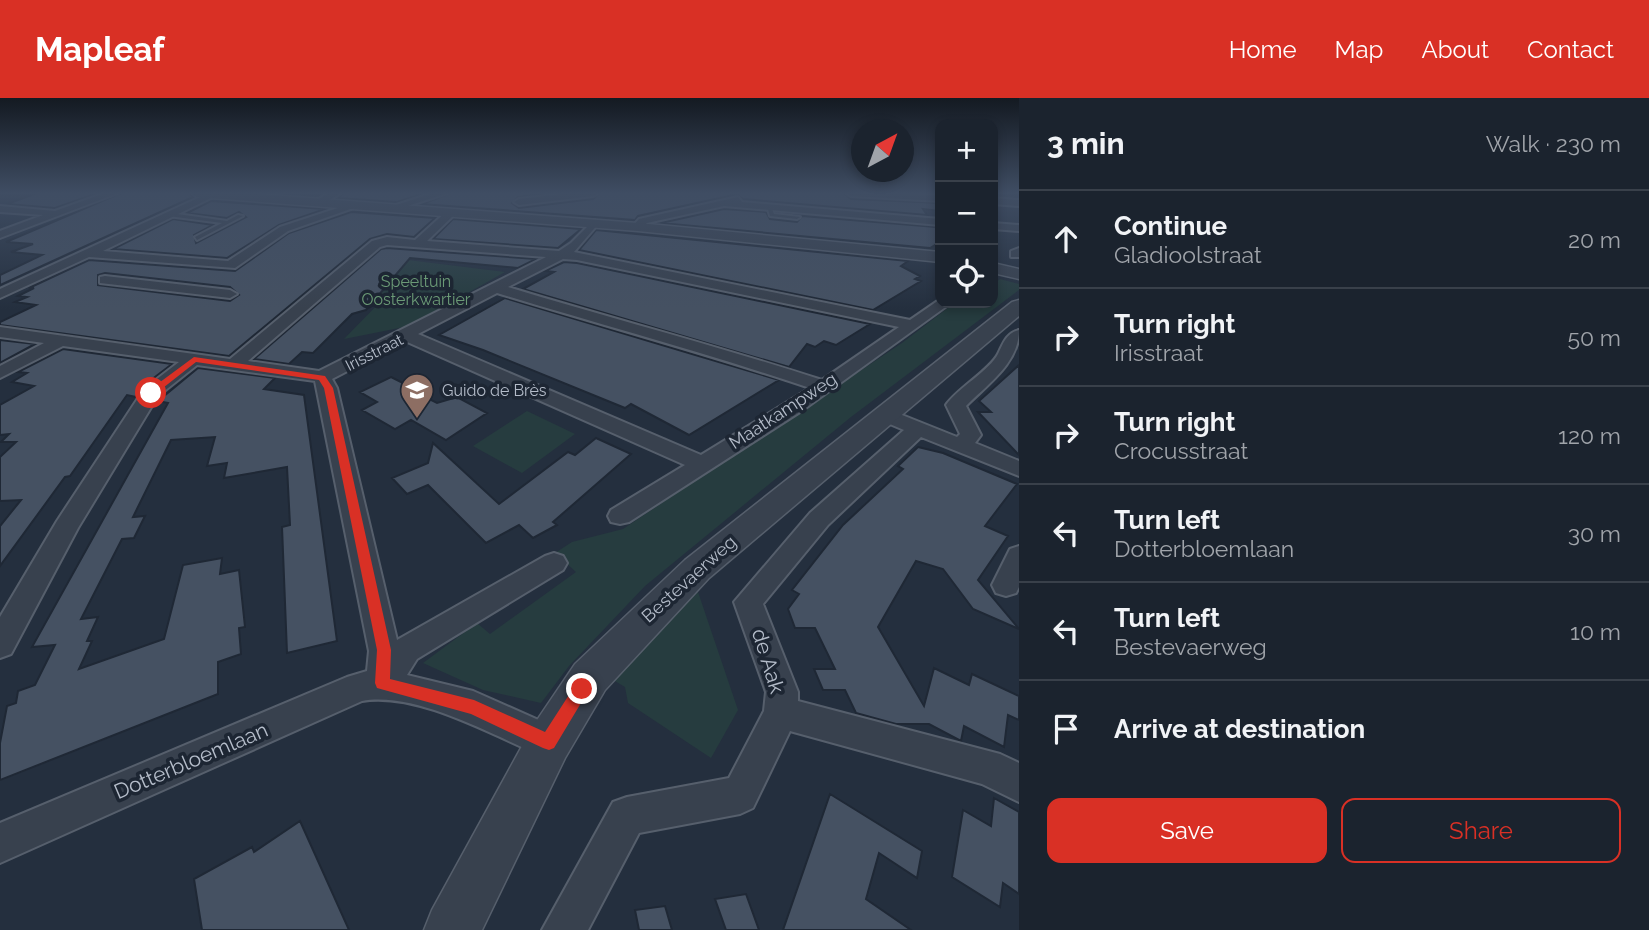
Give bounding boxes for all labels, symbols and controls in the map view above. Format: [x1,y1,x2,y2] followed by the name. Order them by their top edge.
[35,30,165,69] text: Mapleaf
[1229,35,1297,64] text: Home
[1335,35,1383,64] text: Map
[1421,35,1489,64] text: About
[1527,35,1614,64] text: Contact
[851,119,914,182] north arrow
[935,119,998,308] map controls
[935,119,998,182] button: +
[1047,126,1125,161] text: 3 min
[1486,130,1621,157] text: Walk · 230 m
[935,182,998,245] button: −
[1114,211,1227,241] text: Continue
[1047,220,1085,258] icon: ahead
[1568,226,1621,253] text: 20 m
[1114,241,1262,268] text: Gladioolstraat
[935,245,998,308] button: locate
[362,272,471,309] park label: Speeltuin Oosterkwartier
[1114,309,1235,339] text: Turn right
[1047,318,1085,356] icon: right
[1567,324,1621,351] text: 50 m
[342,330,407,375] street label: Irisstraat
[1114,339,1203,366] text: Irisstraat
[725,368,840,453] street label: Maatkampweg
[398,371,436,420] school or university icon: Guido de Brès
[135,377,166,408] route start
[442,381,547,400] place label: Guido de Brès
[1114,407,1235,437] text: Turn right
[1047,416,1085,454] icon: right
[1558,422,1621,449] text: 120 m
[1114,437,1248,464] text: Crocusstraat
[1114,505,1220,535] text: Turn left
[1047,514,1085,552] icon: left
[1568,520,1621,547] text: 30 m
[637,531,740,626] street label: Bestevaerweg
[1114,535,1294,562] text: Dotterbloemlaan
[1114,603,1220,633] text: Turn left
[1047,612,1085,650] icon: left
[1570,618,1621,645] text: 10 m
[747,625,790,696] street label: de Aak
[1114,633,1267,660] text: Bestevaerweg
[566,673,597,704] route end
[1047,710,1085,748] icon: arrive
[1114,714,1365,744] text: Arrive at destination
[110,717,271,804] street label: Dotterbloemlaan
[1047,798,1327,863] button: Save
[1341,798,1621,863] button: Share

